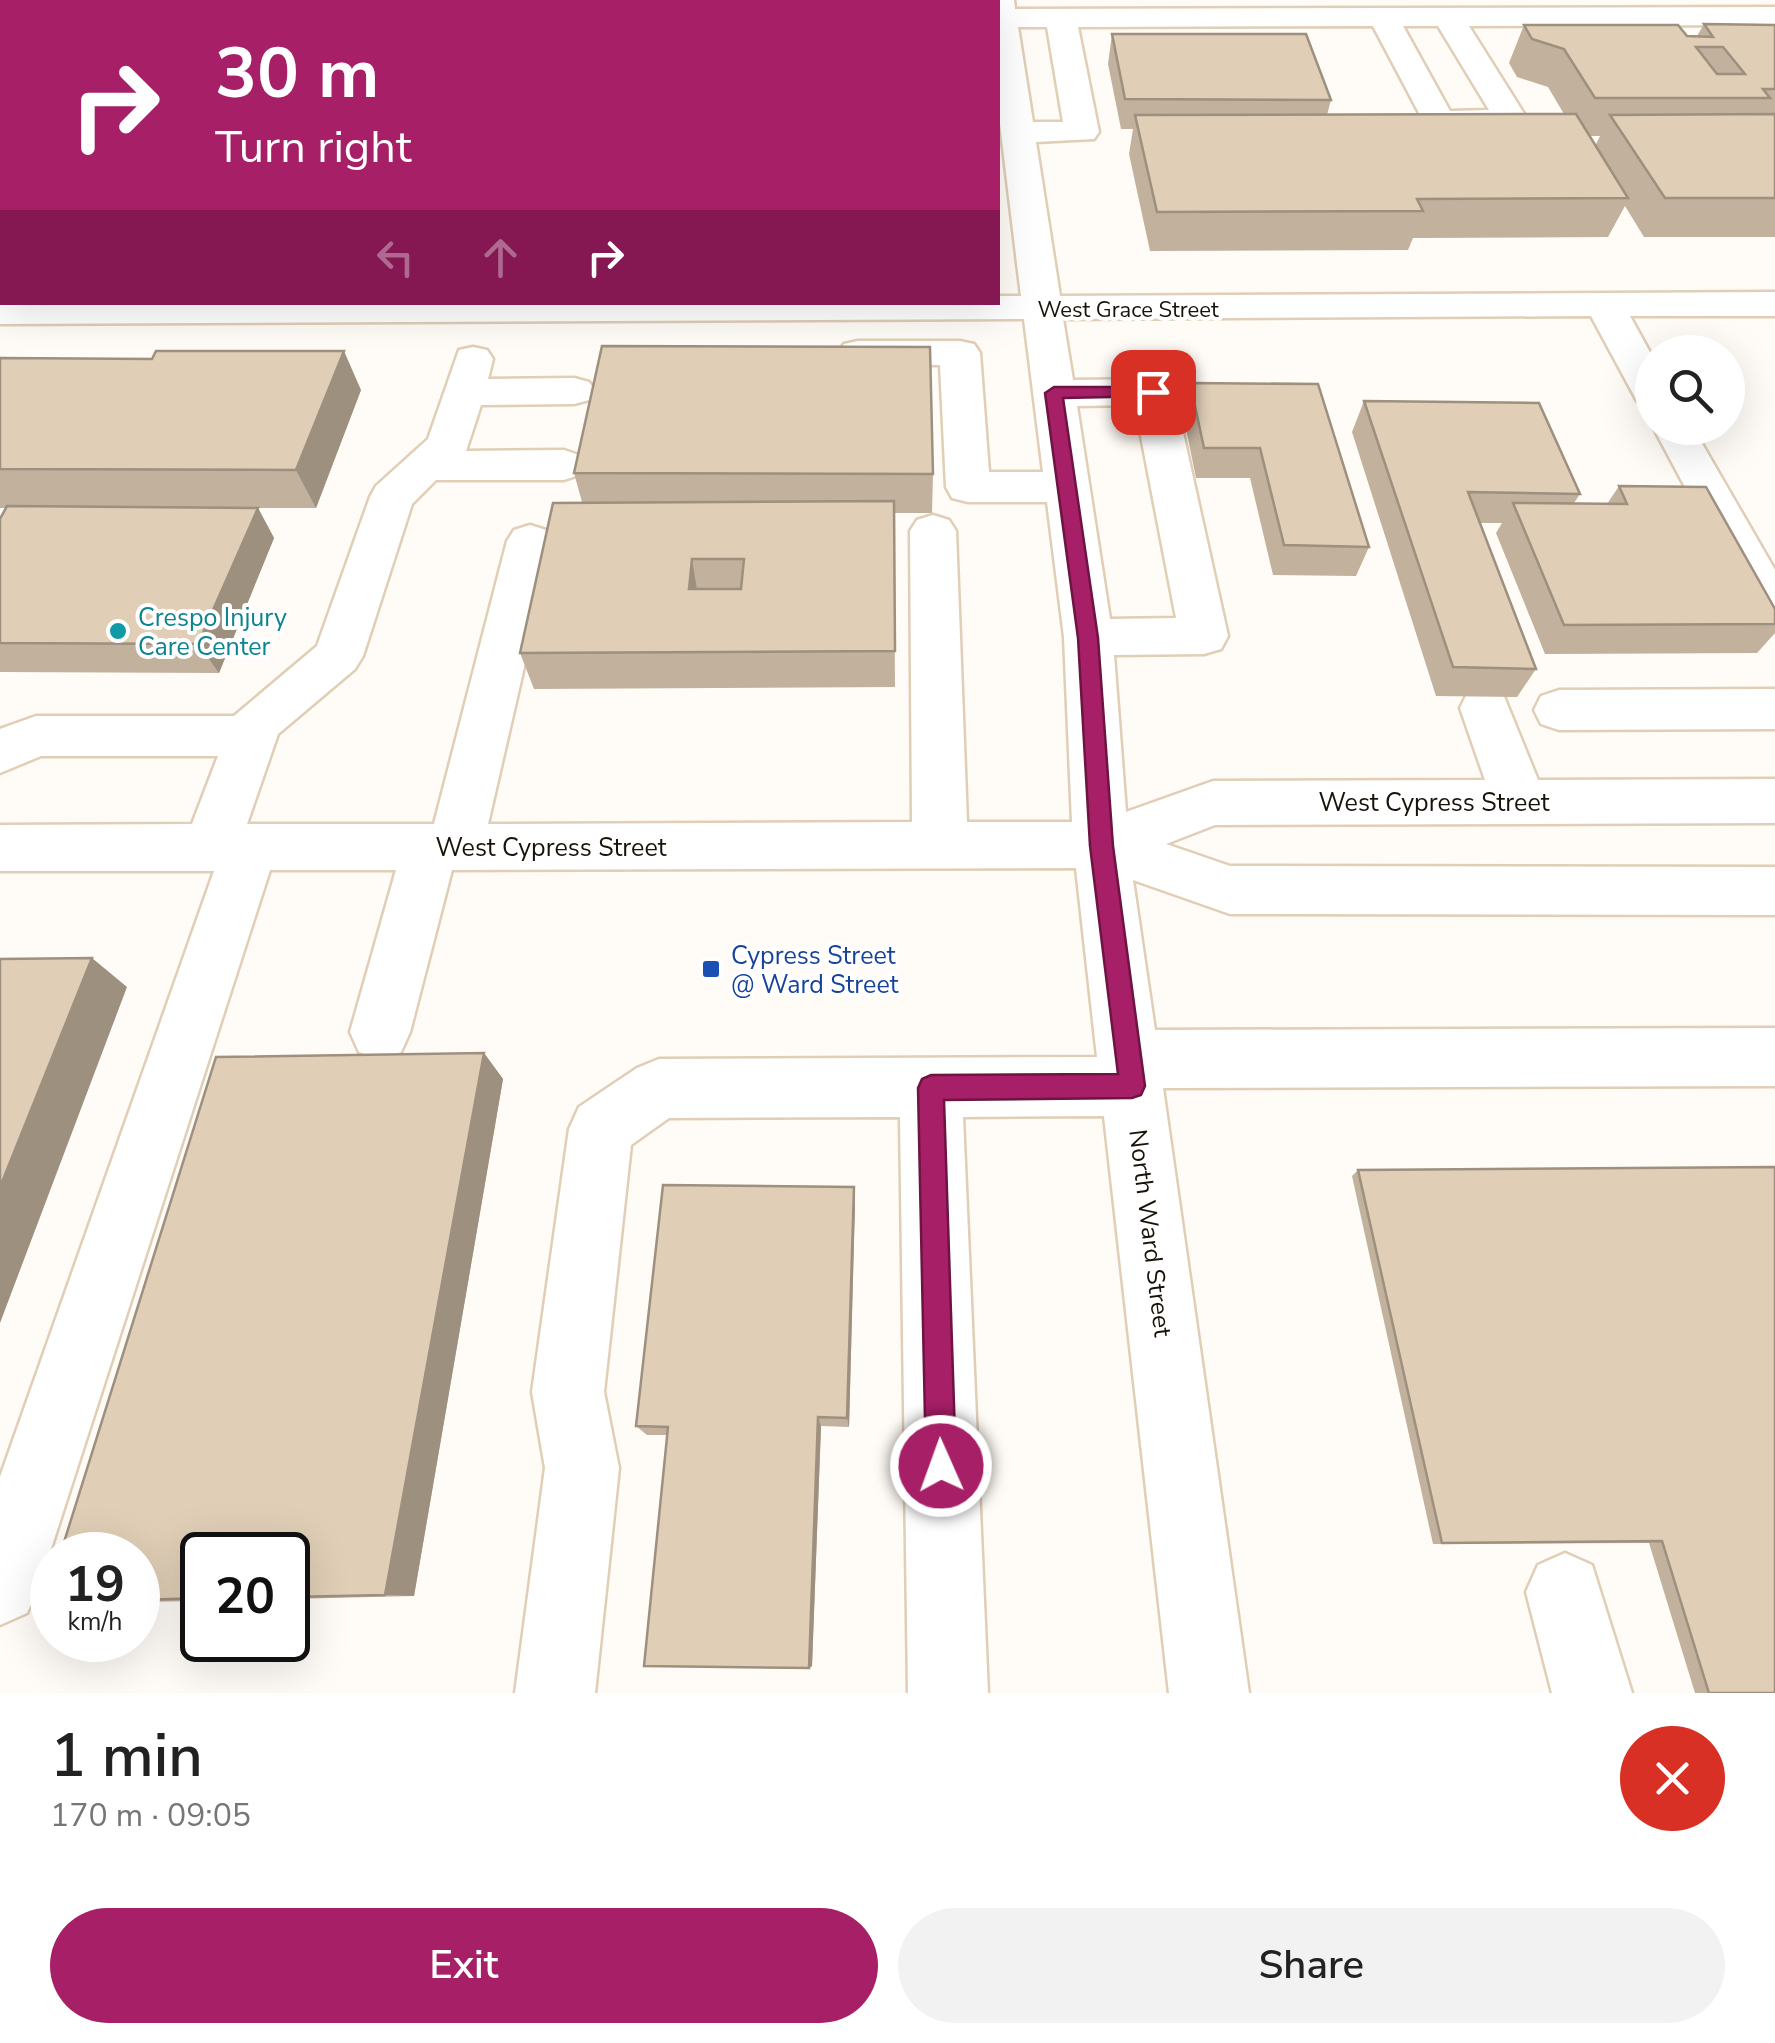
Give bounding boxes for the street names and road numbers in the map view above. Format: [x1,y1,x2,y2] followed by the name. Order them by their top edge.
[1037,295,1219,325] street label: West Grace Street
[1319,786,1550,820] street label: West Cypress Street
[436,831,667,865] street label: West Cypress Street
[1120,1127,1180,1339] street label: North Ward Street

